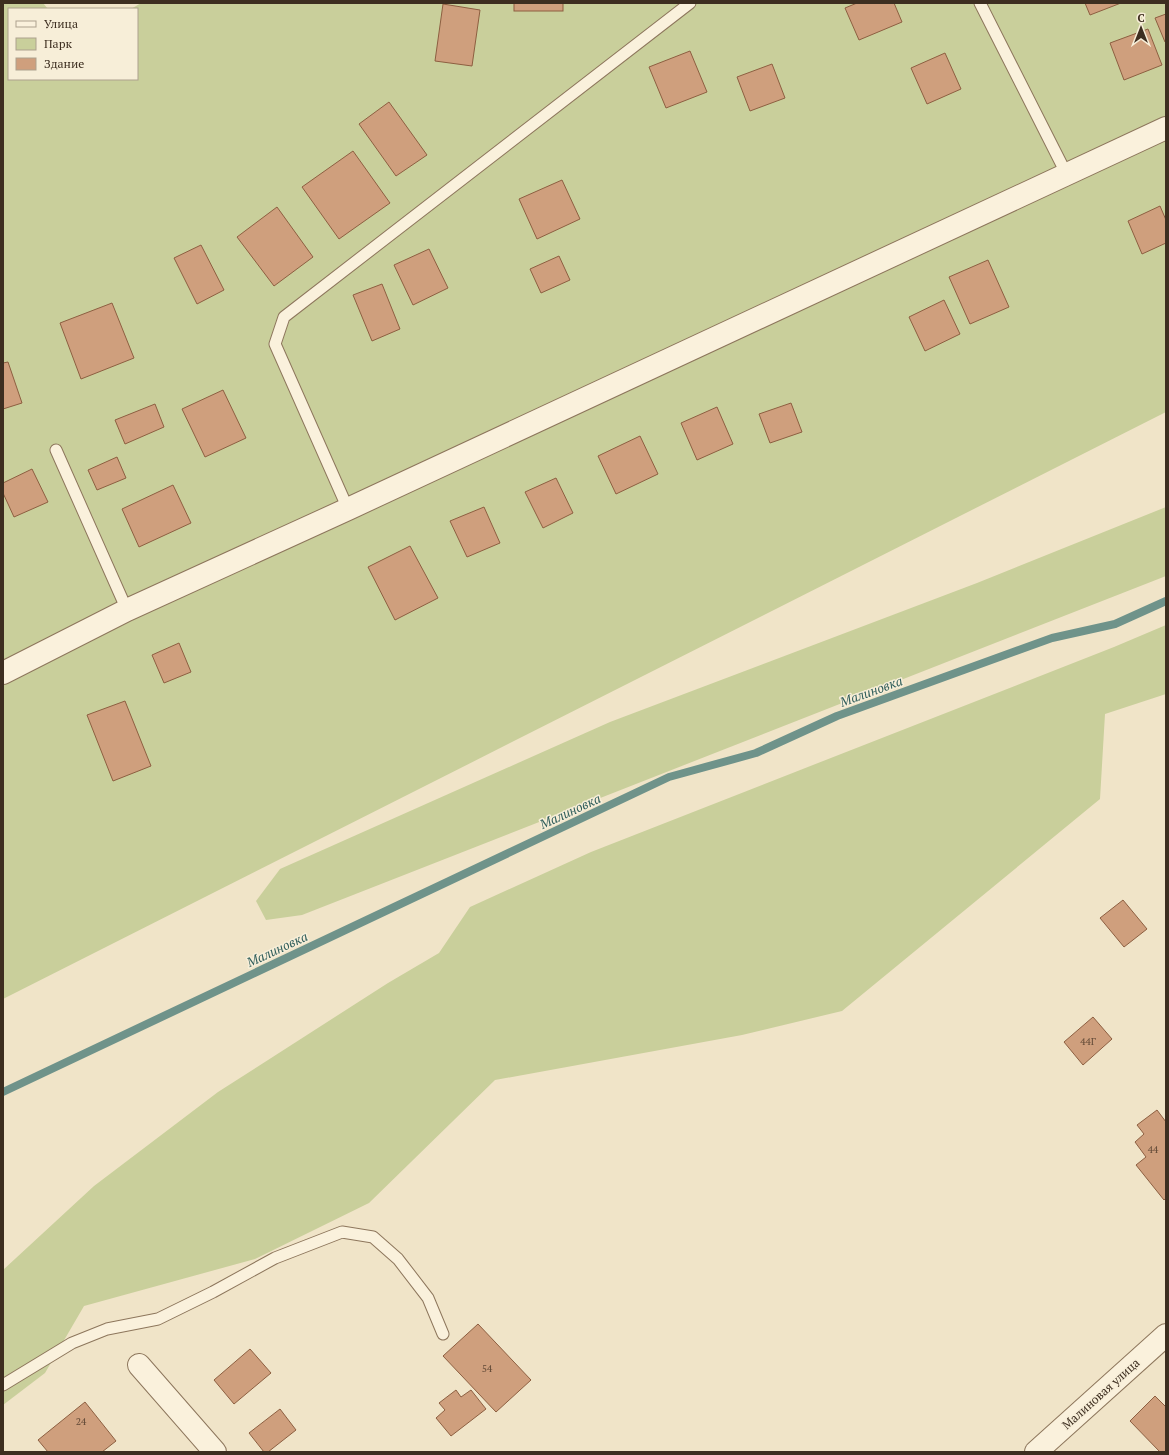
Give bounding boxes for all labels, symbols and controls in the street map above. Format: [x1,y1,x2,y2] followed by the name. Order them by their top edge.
[8,8,138,80] legend
[1121,8,1161,48] north arrow
[1137,11,1145,25] text: С
[44,16,78,31] text: Улица
[44,36,72,51] text: Парк
[44,56,84,71] text: Здание
[836,671,905,711] water label: Малиновка
[536,789,603,833] water label: Малиновка
[243,927,310,971] water label: Малиновка
[1080,1035,1096,1048] house number: 44Г
[1148,1143,1159,1156] house number: 44
[1059,1355,1142,1432] street label: Малиновая улица
[482,1362,493,1375] house number: 54
[76,1415,87,1428] house number: 24

